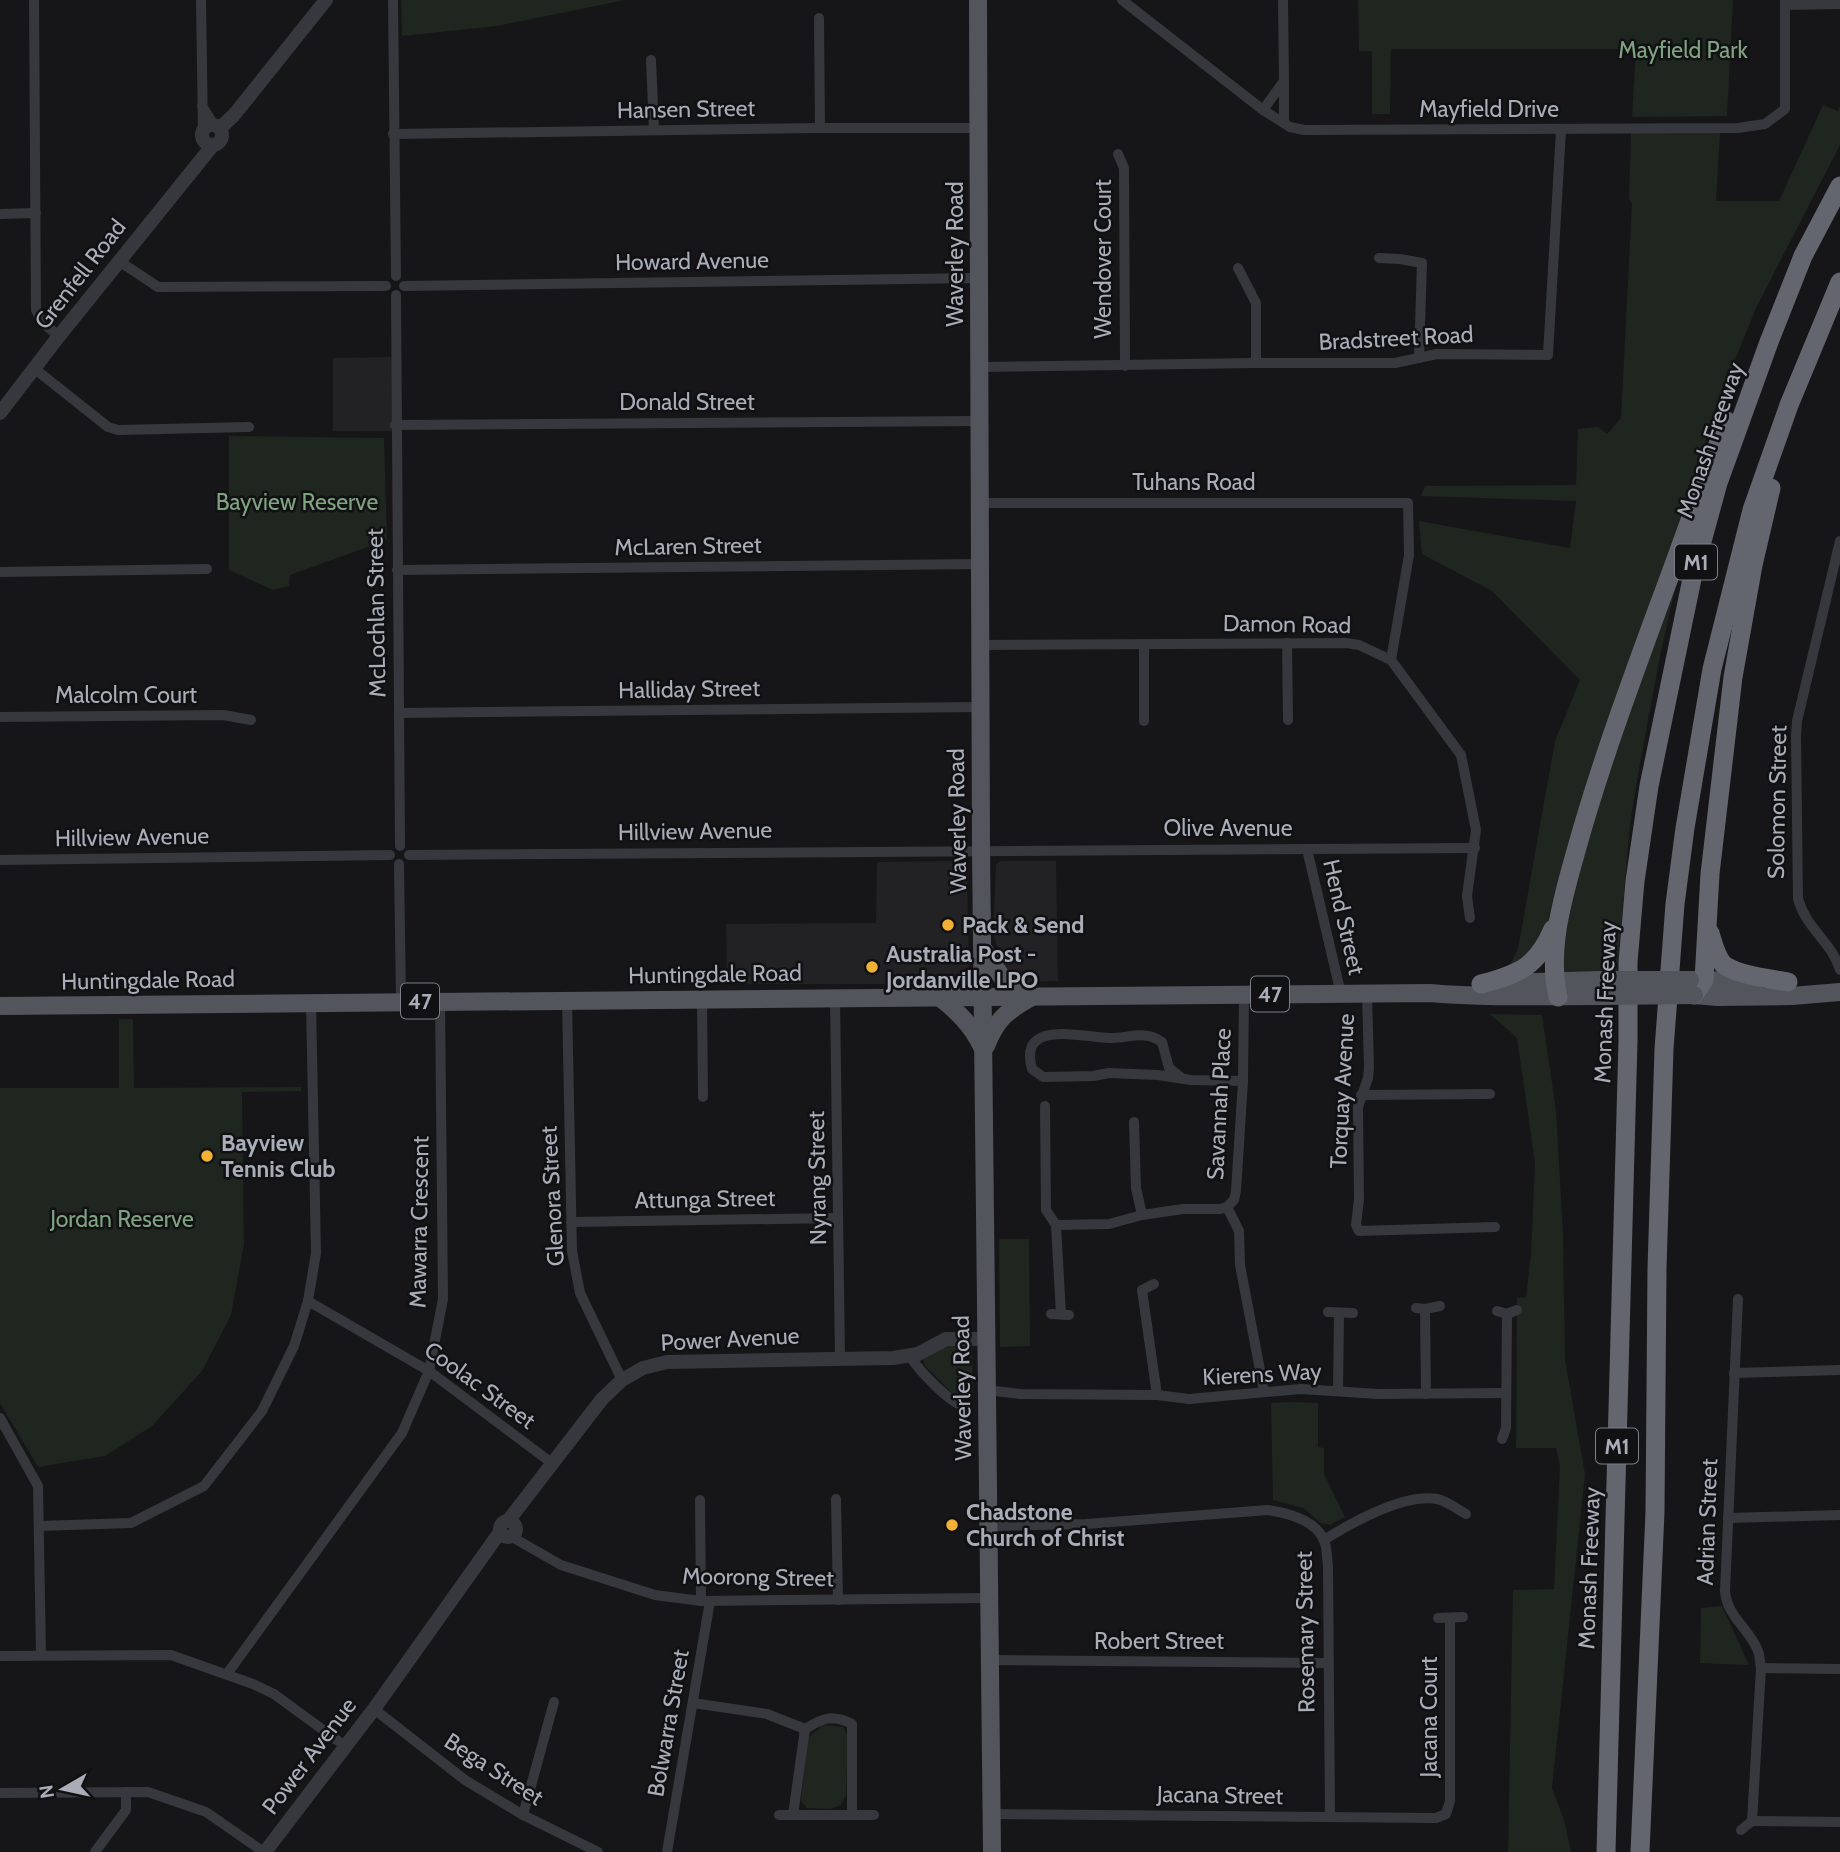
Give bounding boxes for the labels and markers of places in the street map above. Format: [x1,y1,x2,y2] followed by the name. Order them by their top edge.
[962,911,1084,939] place label: Pack & Send
[940,917,956,933] marker: Pack & Send
[885,940,1038,994] place label: Australia Post - Jordanville LPO
[864,959,880,975] marker: Australia Post - Jordanville LPO
[221,1129,336,1183] place label: Bayview Tennis Club
[199,1148,215,1164] marker: Bayview Tennis Club
[966,1498,1124,1552] place label: Chadstone Church of Christ
[944,1517,960,1533] marker: Chadstone Church of Christ

